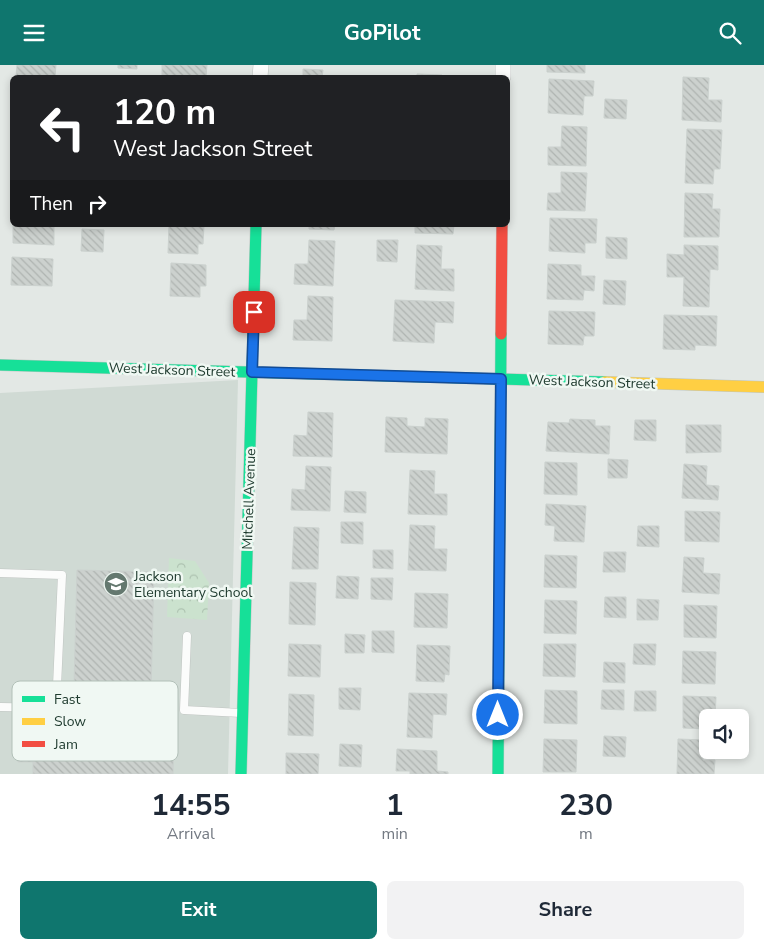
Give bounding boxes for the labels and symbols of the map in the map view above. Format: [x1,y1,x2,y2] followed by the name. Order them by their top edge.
[233,291,275,333] pin
[108,358,236,382] street label: West Jackson Street
[528,370,656,394] street label: West Jackson Street
[238,448,260,550] street label: Mitchell Avenue
[133,567,253,602] place label: Jackson Elementary School
[103,571,129,597] school or university icon: Jackson Elementary School
[12,681,178,761] legend
[471,688,523,740] position arrow
[54,690,80,709] text: Fast
[54,712,86,731] text: Slow
[53,735,78,754] text: Jam

